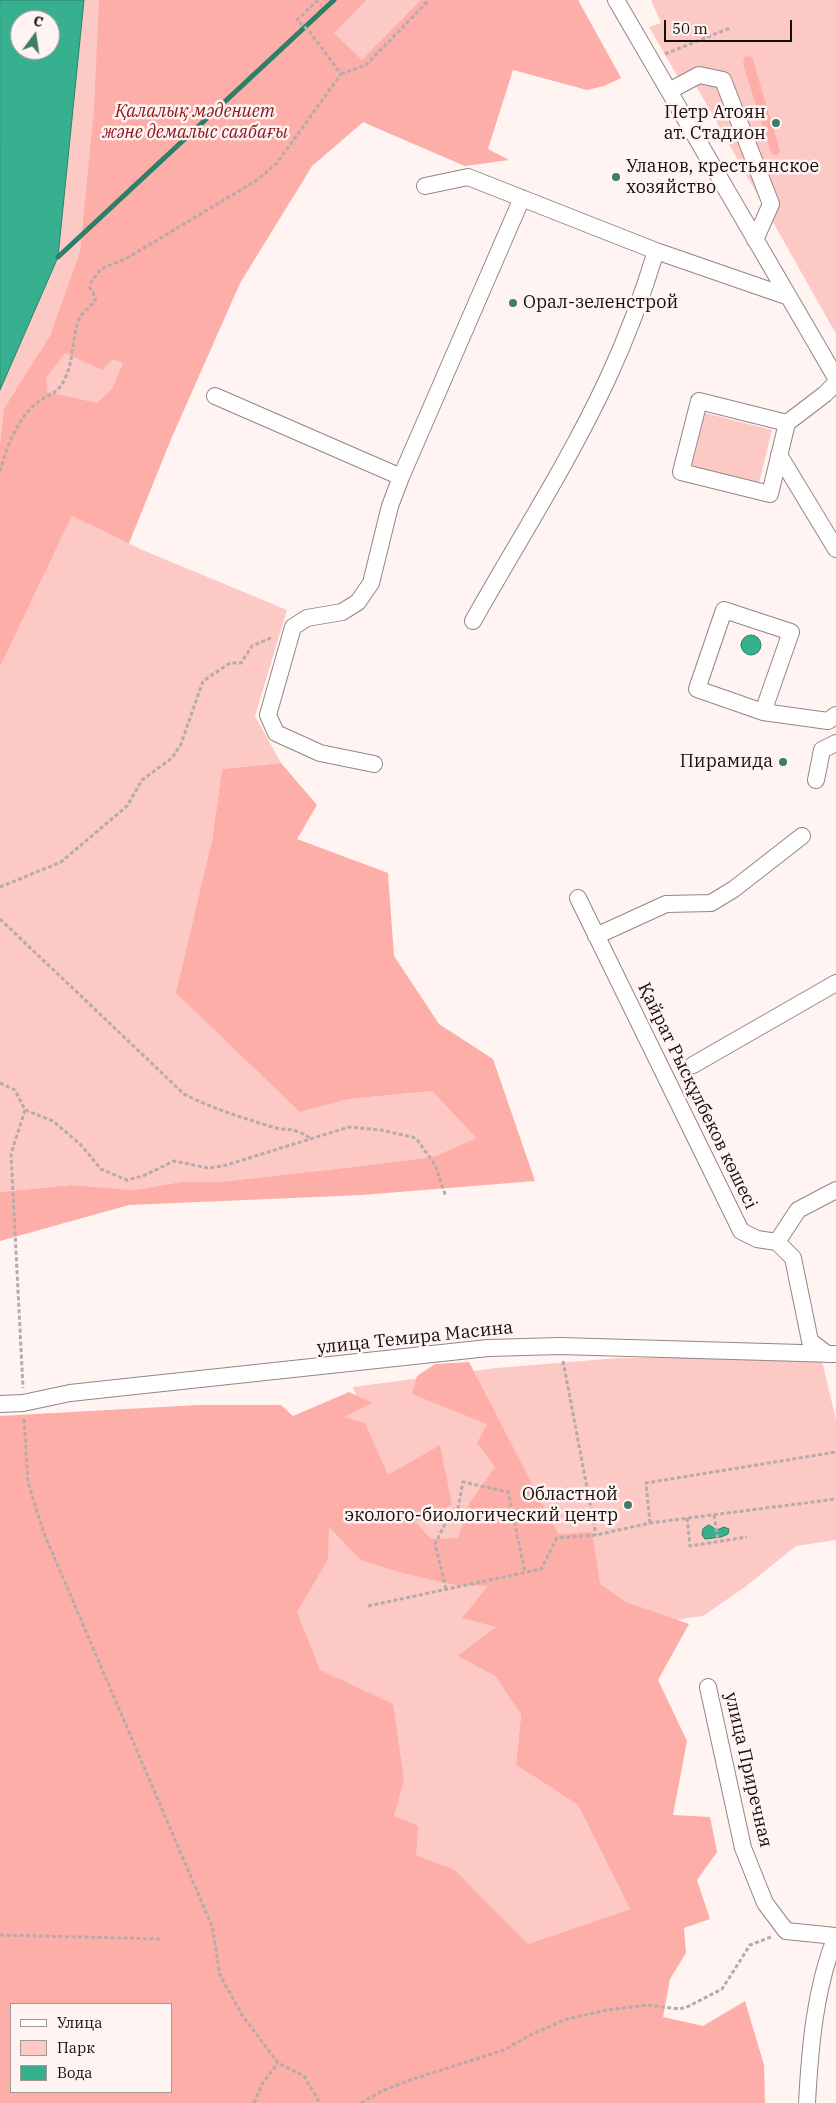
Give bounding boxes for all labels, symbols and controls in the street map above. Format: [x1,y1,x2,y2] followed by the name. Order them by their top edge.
[10,10,60,60] north arrow
[666,10,794,42] scale bar
[32,12,45,31] text: С
[672,19,708,38] text: 50 m
[102,101,288,144] park label: Қалалық мәдениет және демалыс саябағы
[664,102,766,144] place label: Петр Атоян ат. Стадион
[770,117,782,129] marker: Петр Атоян ат. Стадион
[626,156,819,198] place label: Уланов, крестьянское хозяйство
[610,171,622,183] marker: Уланов, крестьянское хозяйство
[523,292,678,314] place label: Орал-зеленстрой
[507,297,519,309] marker: Орал-зеленстрой
[680,751,773,773] place label: Пирамида
[777,756,789,768] marker: Пирамида
[633,979,761,1213] street label: Қайрат Рысқұлбеков көшесі
[316,1317,514,1359] street label: улица Темира Масина
[345,1484,618,1526] place label: Областной эколого-биологический центр
[622,1499,634,1511] marker: Областной эколого-биологический центр
[720,1690,776,1850] street label: улица Приречная
[10,2003,172,2093] legend
[57,2013,102,2032] text: Улица
[57,2038,95,2057] text: Парк
[57,2063,93,2082] text: Вода

